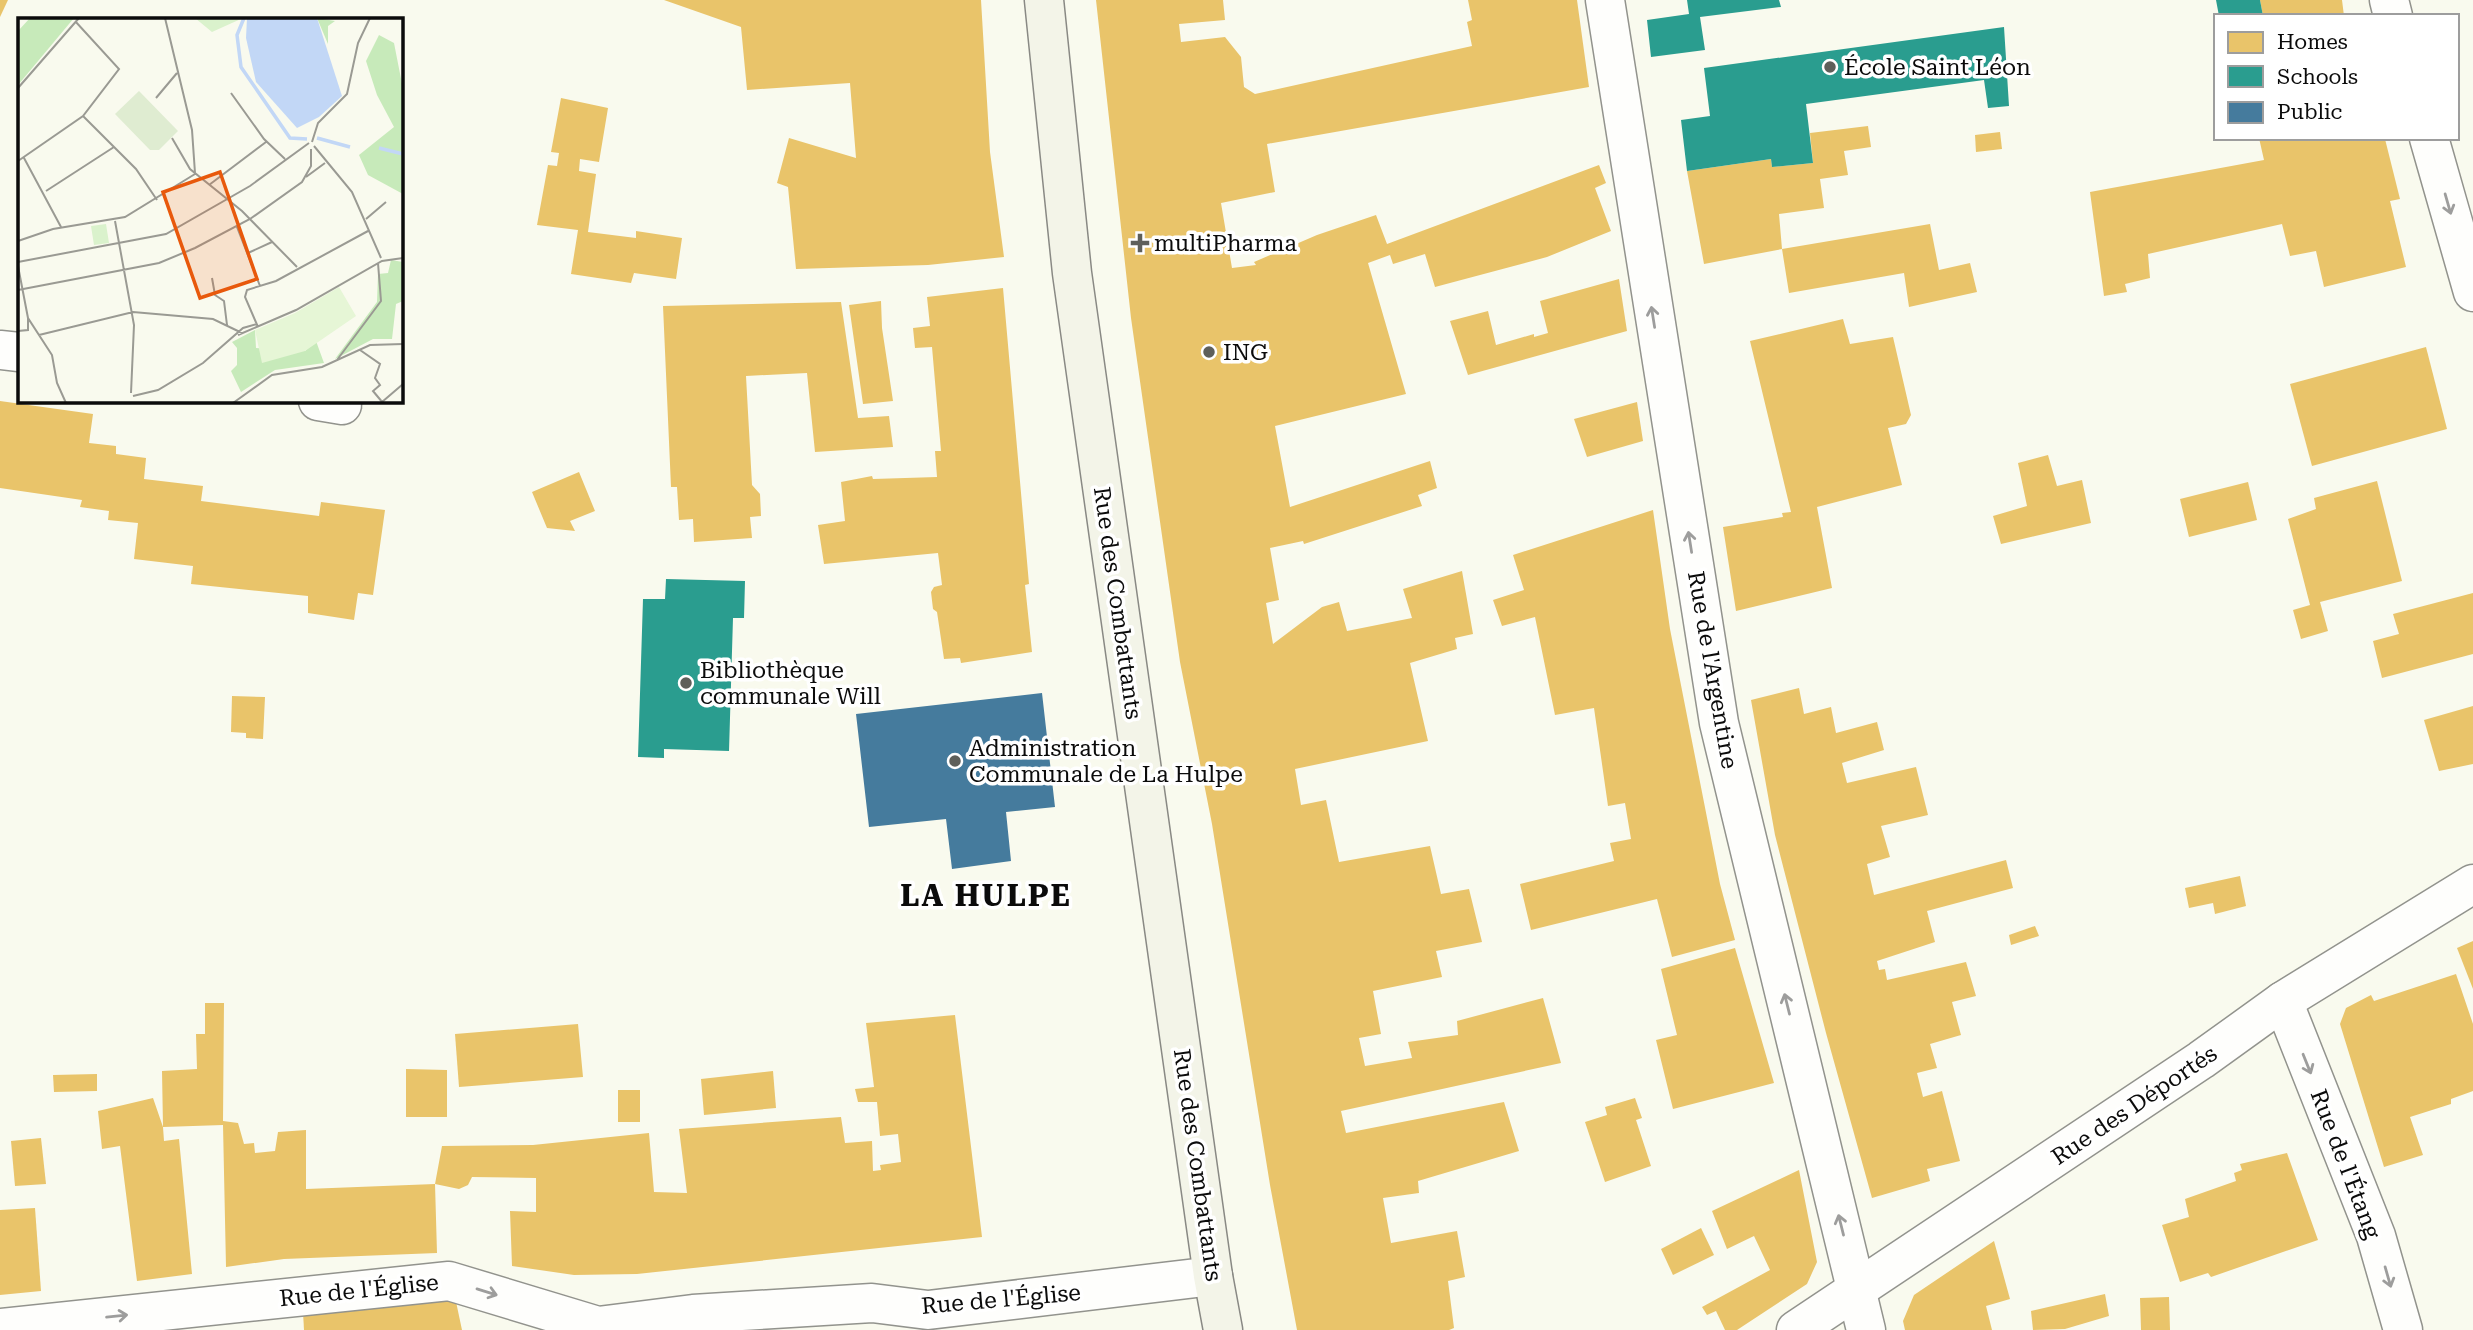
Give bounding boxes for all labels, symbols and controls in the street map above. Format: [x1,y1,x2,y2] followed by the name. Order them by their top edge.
[2214,14,2459,140] legend
[18,18,402,402] inset map
[2277,30,2348,54] text: Homes
[1844,54,2031,81] place label: École Saint Léon
[1822,59,1838,75] marker: École Saint Léon
[2277,65,2358,89] text: Schools
[2277,100,2343,124] text: Public
[2442,193,2455,215] one-way arrow
[1154,230,1298,257] place label: multiPharma
[1132,235,1148,251] marker: multiPharma
[1646,306,1659,329] one-way arrow
[1223,339,1268,366] place label: ING
[1201,344,1217,360] marker: ING
[1088,485,1147,721] street label: Rue des Combattants
[1683,531,1696,554] one-way arrow
[1682,569,1743,771] street label: Rue de l'Argentine
[700,657,881,710] place label: Bibliothèque communale Will
[678,675,694,691] marker: Bibliothèque communale Will
[969,735,1243,788] place label: Administration Communale de La Hulpe
[947,753,963,769] marker: Administration Communale de La Hulpe
[900,878,1072,913] district label: LA HULPE
[1780,993,1793,1015] one-way arrow
[2046,1040,2222,1171] street label: Rue des Déportés
[1168,1047,1227,1283] street label: Rue des Combattants
[2302,1053,2315,1075] one-way arrow
[2305,1086,2386,1243] street label: Rue de l'Étang
[1834,1214,1847,1236] one-way arrow
[2382,1266,2395,1288] one-way arrow
[278,1269,440,1312] street label: Rue de l'Église
[920,1279,1082,1320] street label: Rue de l'Église
[476,1287,498,1300] one-way arrow
[105,1309,127,1322] one-way arrow

